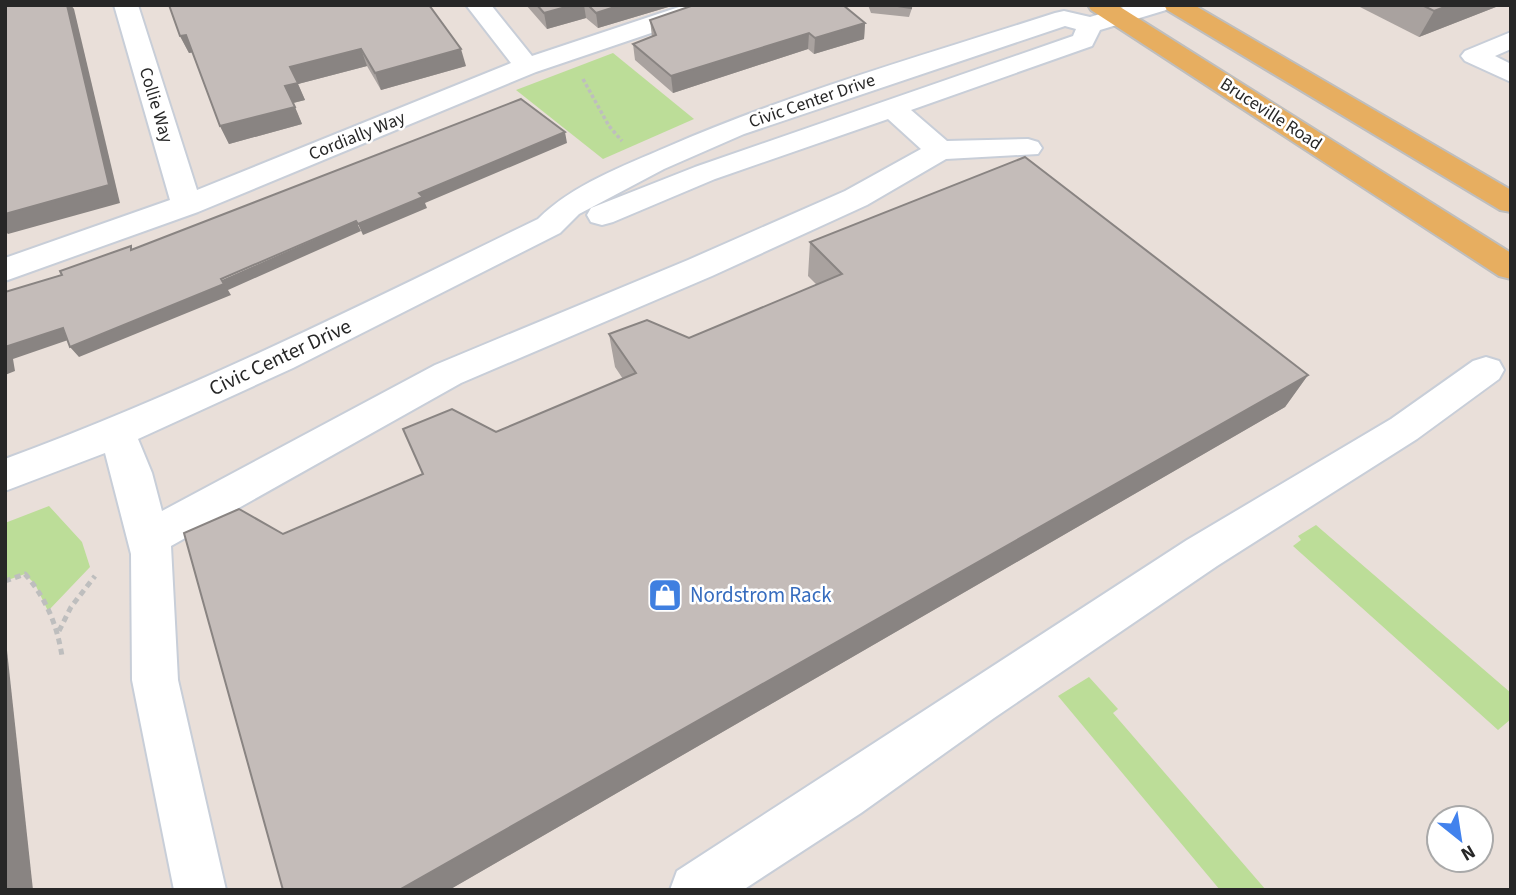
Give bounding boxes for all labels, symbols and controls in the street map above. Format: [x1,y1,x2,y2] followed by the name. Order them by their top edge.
[133,64,179,146] street label: Collie Way
[746,68,879,134] street label: Civic Center Drive
[1215,72,1327,156] street label: Bruceville Road
[305,105,410,167] street label: Cordially Way
[204,311,356,403] street label: Civic Center Drive
[646,576,684,614] shop icon: Nordstrom Rack
[690,580,832,610] place label: Nordstrom Rack
[1425,804,1495,874] north arrow
[1456,838,1480,867] text: N

